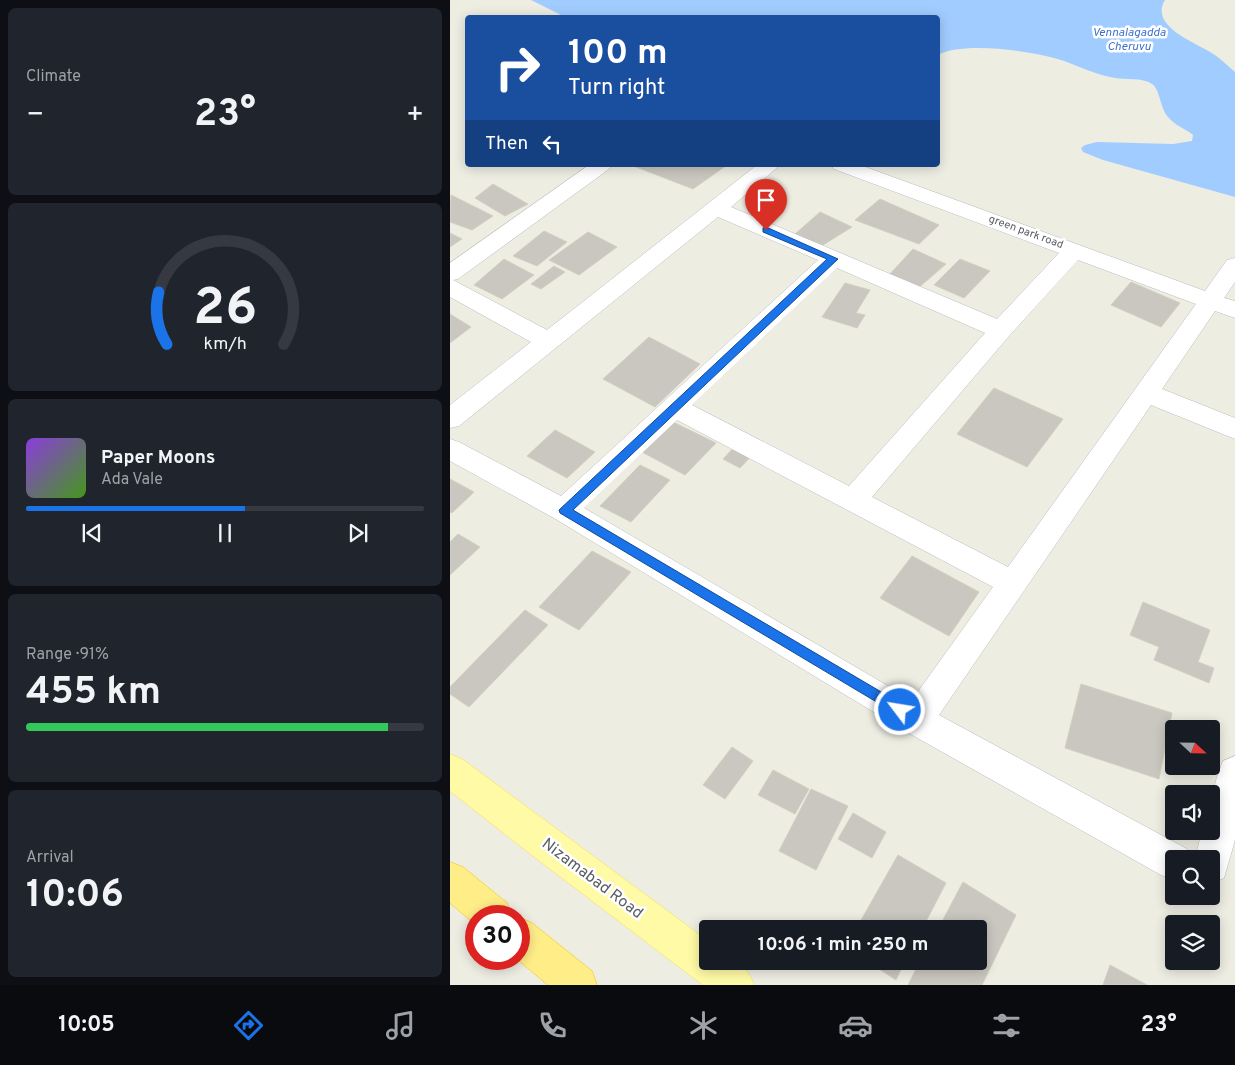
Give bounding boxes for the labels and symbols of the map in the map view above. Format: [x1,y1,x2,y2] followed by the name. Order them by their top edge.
[1092,25,1167,55] water label: Vennalagadda Cheruvu
[745,179,787,230] pin
[987,212,1065,252] street label: green park road
[873,683,925,735] position arrow
[1165,720,1220,775] north arrow
[537,834,647,924] street label: Nizamabad Road
[465,905,530,970] speed limit sign: 30

